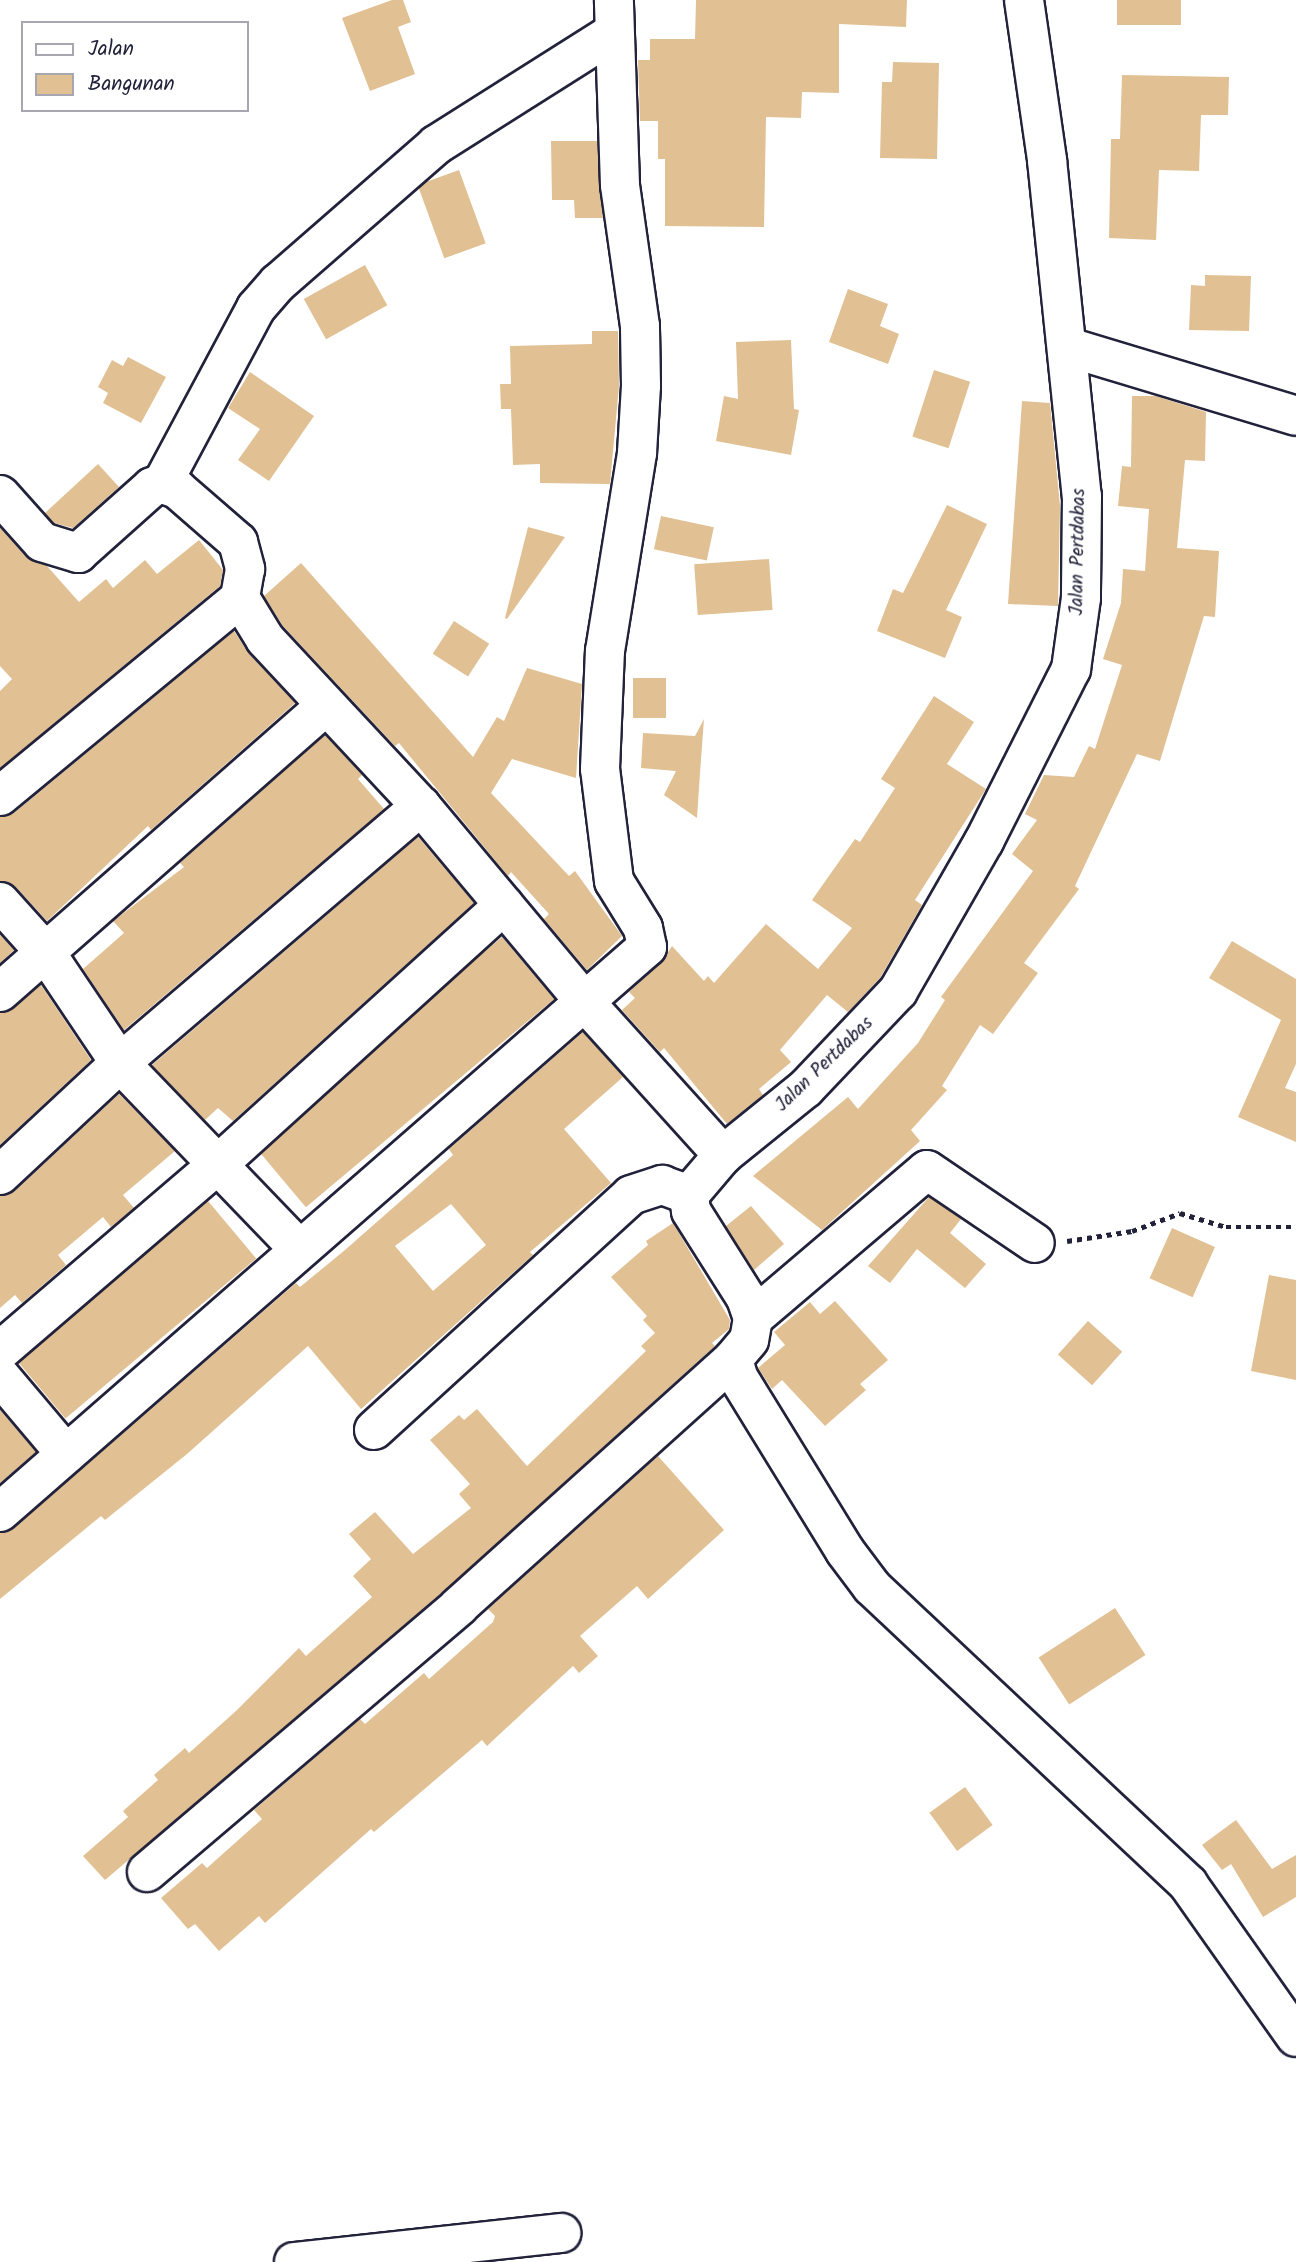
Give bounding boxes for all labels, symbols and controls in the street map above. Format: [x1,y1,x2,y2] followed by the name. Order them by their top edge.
[21,21,248,112] legend
[88,33,134,66] text: Jalan
[88,68,175,101] text: Bangunan
[1066,488,1092,616] street label: Jalan Pertdabas
[771,1013,879,1117] street label: Jalan Pertdabas

